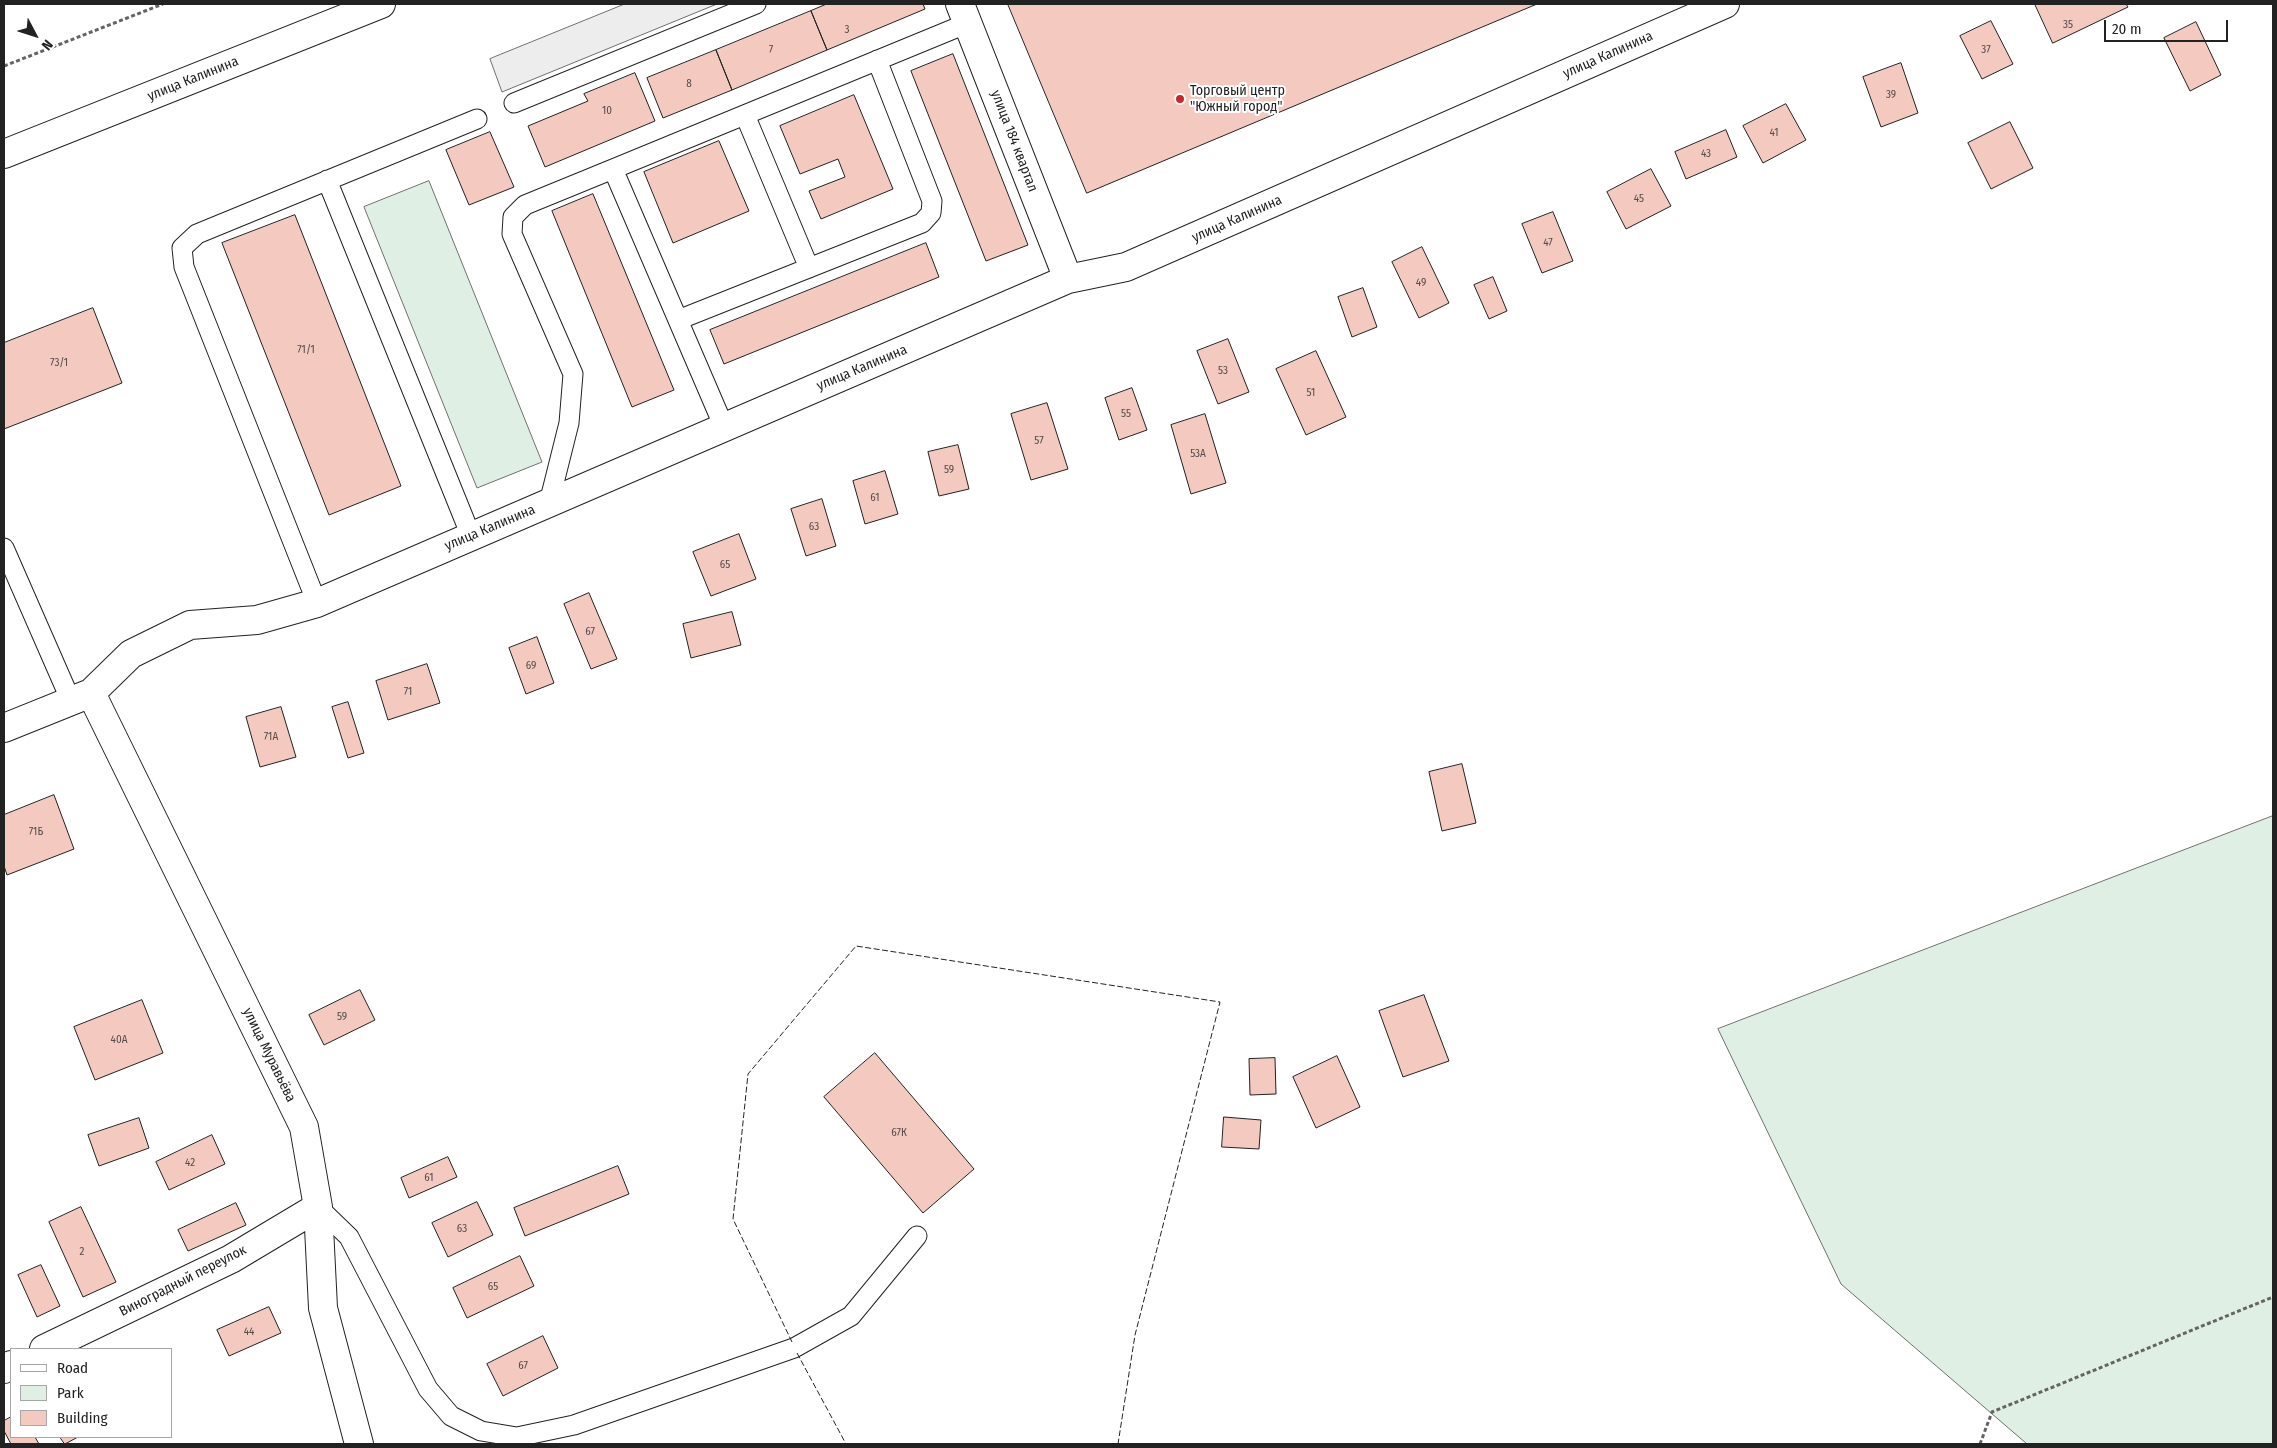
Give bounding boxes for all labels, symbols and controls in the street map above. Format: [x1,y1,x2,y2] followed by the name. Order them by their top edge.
[10,10,60,60] north arrow
[2107,10,2231,42] scale bar
[2063,18,2073,32] house number: 35
[2112,20,2142,38] text: 20 m
[845,23,849,37] house number: 3
[1560,28,1656,82] street label: улица Калинина
[38,36,56,54] text: N
[769,43,773,57] house number: 7
[1981,43,1991,57] house number: 37
[145,53,241,105] street label: улица Калинина
[686,77,692,91] house number: 8
[1190,83,1285,115] place label: Торговый центр "Южный город"
[987,88,1041,194] street label: улица 184 квартал
[1886,88,1896,102] house number: 39
[1174,93,1186,105] marker: Торговый центр "Южный город"
[602,104,612,118] house number: 10
[1769,126,1779,140] house number: 41
[1701,147,1711,161] house number: 43
[1189,192,1285,246] street label: улица Калинина
[1634,192,1644,206] house number: 45
[1543,236,1553,250] house number: 47
[1416,276,1426,290] house number: 49
[814,341,910,395] street label: улица Калинина
[297,343,315,357] house number: 71/1
[50,356,68,370] house number: 73/1
[1218,364,1228,378] house number: 53
[1307,386,1315,400] house number: 51
[1121,407,1131,421] house number: 55
[1034,434,1044,448] house number: 57
[1190,447,1206,461] house number: 53А
[944,463,954,477] house number: 59
[870,491,880,505] house number: 61
[442,501,538,555] street label: улица Калинина
[809,520,819,534] house number: 63
[720,558,730,572] house number: 65
[585,625,595,639] house number: 67
[526,659,536,673] house number: 69
[404,685,412,699] house number: 71
[264,730,278,744] house number: 71А
[29,825,43,839] house number: 71Б
[239,1005,299,1105] street label: улица Муравьёва
[337,1010,347,1024] house number: 59
[111,1033,127,1047] house number: 40А
[891,1126,907,1140] house number: 67К
[185,1156,195,1170] house number: 42
[424,1171,434,1185] house number: 61
[457,1222,467,1236] house number: 63
[117,1242,249,1320] street label: Виноградный переулок
[80,1245,84,1259] house number: 2
[488,1280,498,1294] house number: 65
[244,1325,254,1339] house number: 44
[10,1348,172,1438] legend
[57,1359,88,1377] text: Road
[518,1359,528,1373] house number: 67
[57,1384,84,1402] text: Park
[57,1409,108,1427] text: Building

